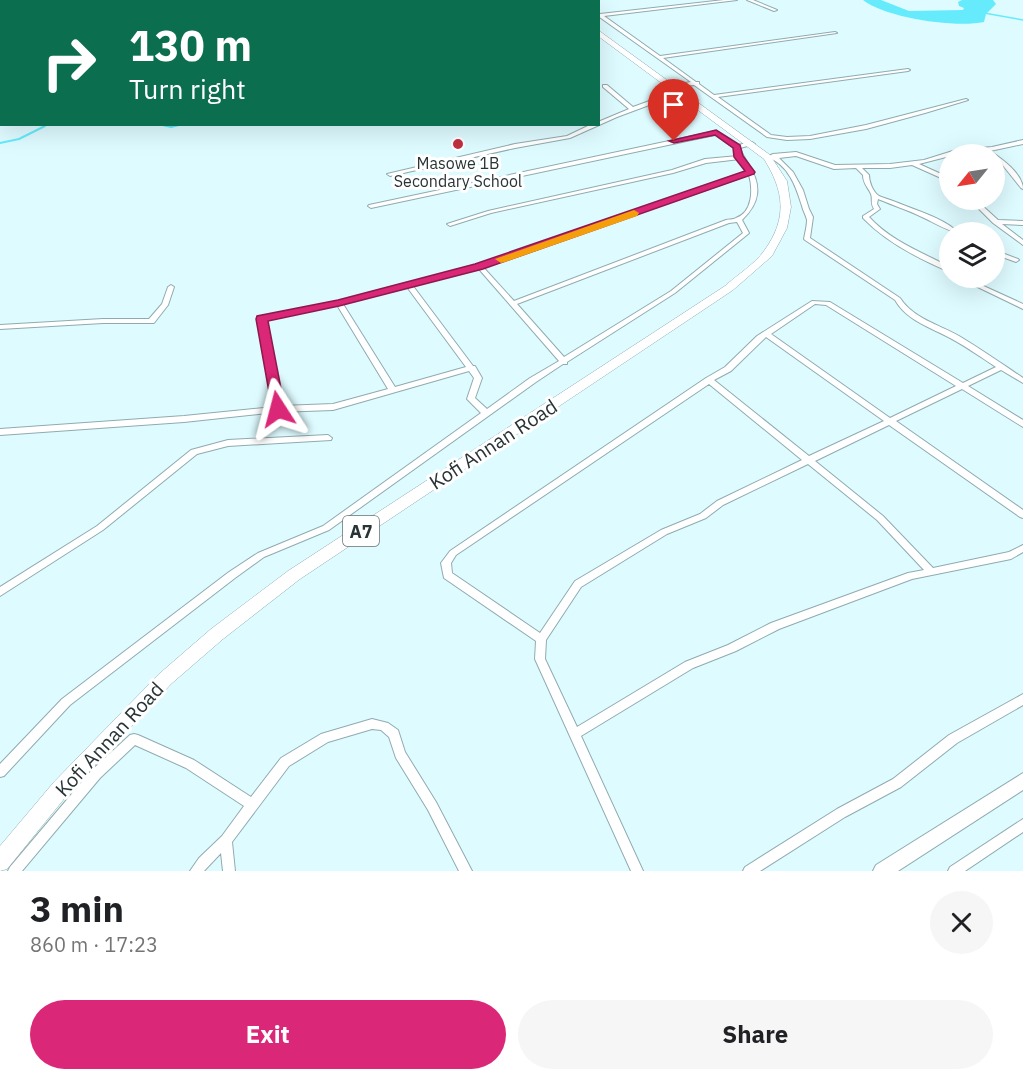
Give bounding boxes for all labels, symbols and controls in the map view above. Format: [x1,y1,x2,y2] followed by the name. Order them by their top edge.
[129,18,252,73] text: 130 m
[30,24,108,102] icon: right
[129,71,246,106] text: Turn right
[648,79,699,141] pin
[657,88,690,121] icon: arrive
[451,137,465,151] marker: Masowe 1B Secondary School
[939,144,1005,210] north arrow
[939,144,1005,288] map controls
[394,153,522,191] place label: Masowe 1B Secondary School
[939,222,1005,288] button: layers
[246,377,310,441] position arrow
[424,392,562,496] street label: Kofi Annan Road
[343,516,379,546] road number: A7
[49,676,169,802] street label: Kofi Annan Road
[30,885,124,932] text: 3 min
[930,891,993,954] button: close
[30,931,158,958] text: 860 m · 17:23
[30,1000,506,1069] button: Exit
[518,1000,993,1069] button: Share

